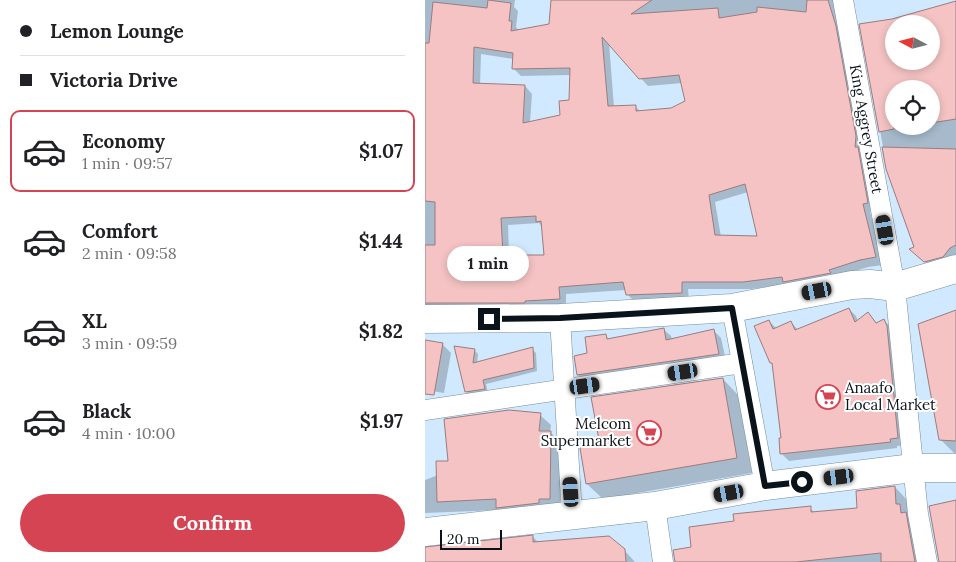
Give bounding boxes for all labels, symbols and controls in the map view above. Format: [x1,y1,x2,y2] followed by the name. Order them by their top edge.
[885,15,940,70] north arrow
[885,15,940,135] map controls
[50,19,184,43] text: Lemon Lounge
[846,63,887,195] street label: King Aggrey Street
[50,68,178,92] text: Victoria Drive
[885,80,940,135] button: locate
[22,129,67,174] icon: car
[82,129,165,153] text: Economy
[359,139,403,163] text: $1.07
[82,153,172,173] text: 1 min · 09:57
[875,214,894,246] car
[22,219,67,264] icon: car
[82,219,158,243] text: Comfort
[359,229,403,253] text: $1.44
[82,243,177,263] text: 2 min · 09:58
[448,246,530,282] callout: 1 min
[468,253,508,273] text: 1 min
[800,281,833,301] car
[478,308,500,330] route end
[22,309,67,354] icon: car
[82,309,107,333] text: XL
[359,319,403,343] text: $1.82
[82,333,177,353] text: 3 min · 09:59
[667,362,698,382] car
[569,376,600,396] car
[844,378,936,414] place label: Anaafo Local Market
[815,384,841,410] supermarket icon: Anaafo Local Market
[22,399,67,444] icon: car
[82,399,131,423] text: Black
[360,409,403,433] text: $1.97
[541,414,631,450] place label: Melcom Supermarket
[636,420,662,446] supermarket icon: Melcom Supermarket
[82,423,175,443] text: 4 min · 10:00
[823,468,854,486] car
[791,471,813,493] route start
[562,477,579,507] car
[712,483,745,503] car
[20,494,405,552] button: Confirm
[440,527,503,550] scale bar
[447,530,479,548] text: 20 m

